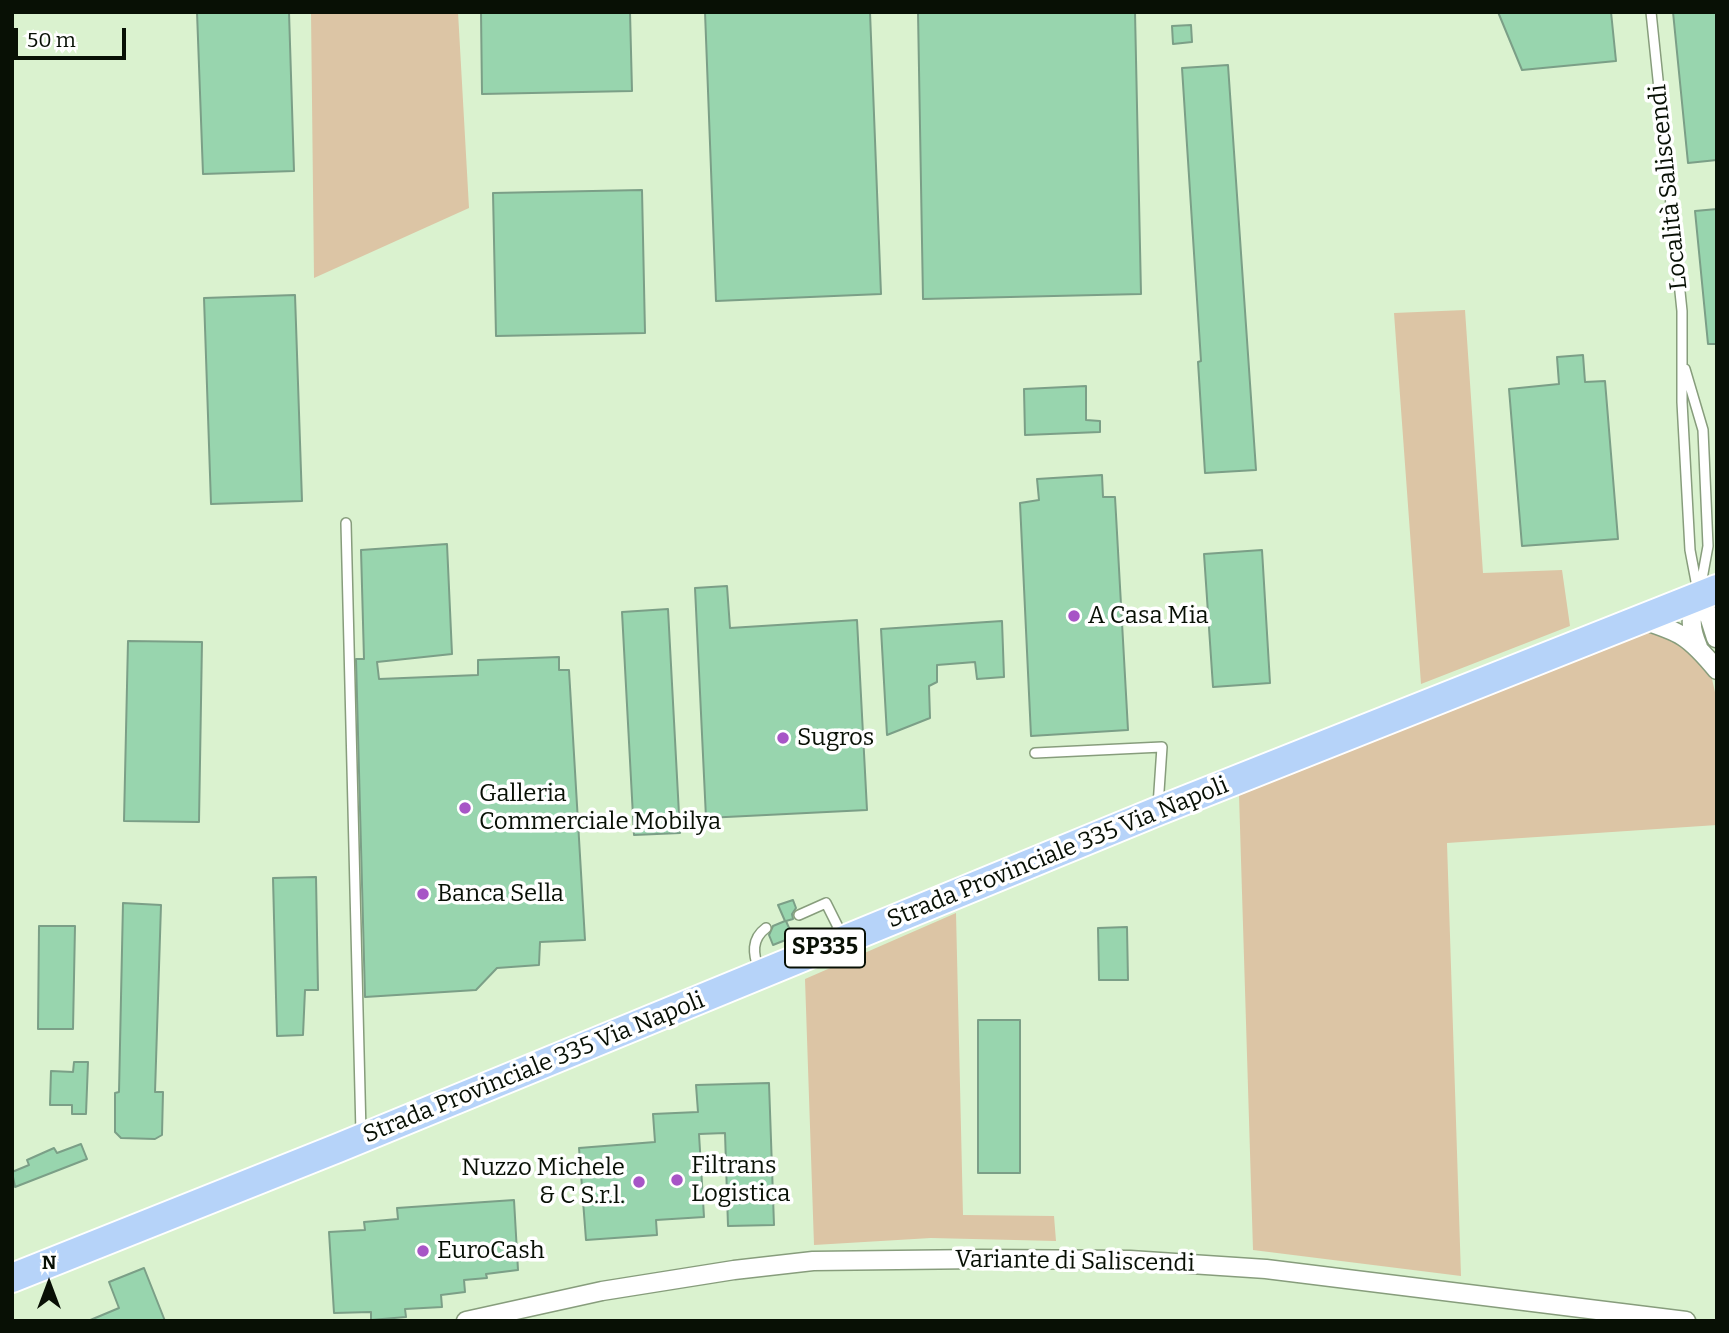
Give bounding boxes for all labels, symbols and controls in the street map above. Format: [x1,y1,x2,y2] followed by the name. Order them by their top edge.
[18,14,130,58] scale bar
[27,27,76,53] text: 50 m
[1644,83,1694,291] street label: Località Saliscendi
[1088,602,1209,630] place label: A Casa Mia
[1066,608,1082,624] marker: A Casa Mia
[797,724,874,752] place label: Sugros
[775,730,791,746] marker: Sugros
[883,771,1233,935] street label: Strada Provinciale 335 Via Napoli
[479,780,721,836] place label: Galleria Commerciale Mobilya
[457,800,473,816] marker: Galleria Commerciale Mobilya
[437,880,564,908] place label: Banca Sella
[415,886,431,902] marker: Banca Sella
[785,928,865,967] road number: SP335
[359,986,709,1150] street label: Strada Provinciale 335 Via Napoli
[691,1152,790,1208] place label: Filtrans Logistica
[461,1154,625,1210] place label: Nuzzo Michele & C S.r.l.
[669,1172,685,1188] marker: Filtrans Logistica
[631,1174,647,1190] marker: Nuzzo Michele & C S.r.l.
[437,1237,545,1265] place label: EuroCash
[415,1243,431,1259] marker: EuroCash
[955,1246,1195,1278] street label: Variante di Saliscendi
[14,1249,84,1319] north arrow
[42,1251,56,1274] text: N

